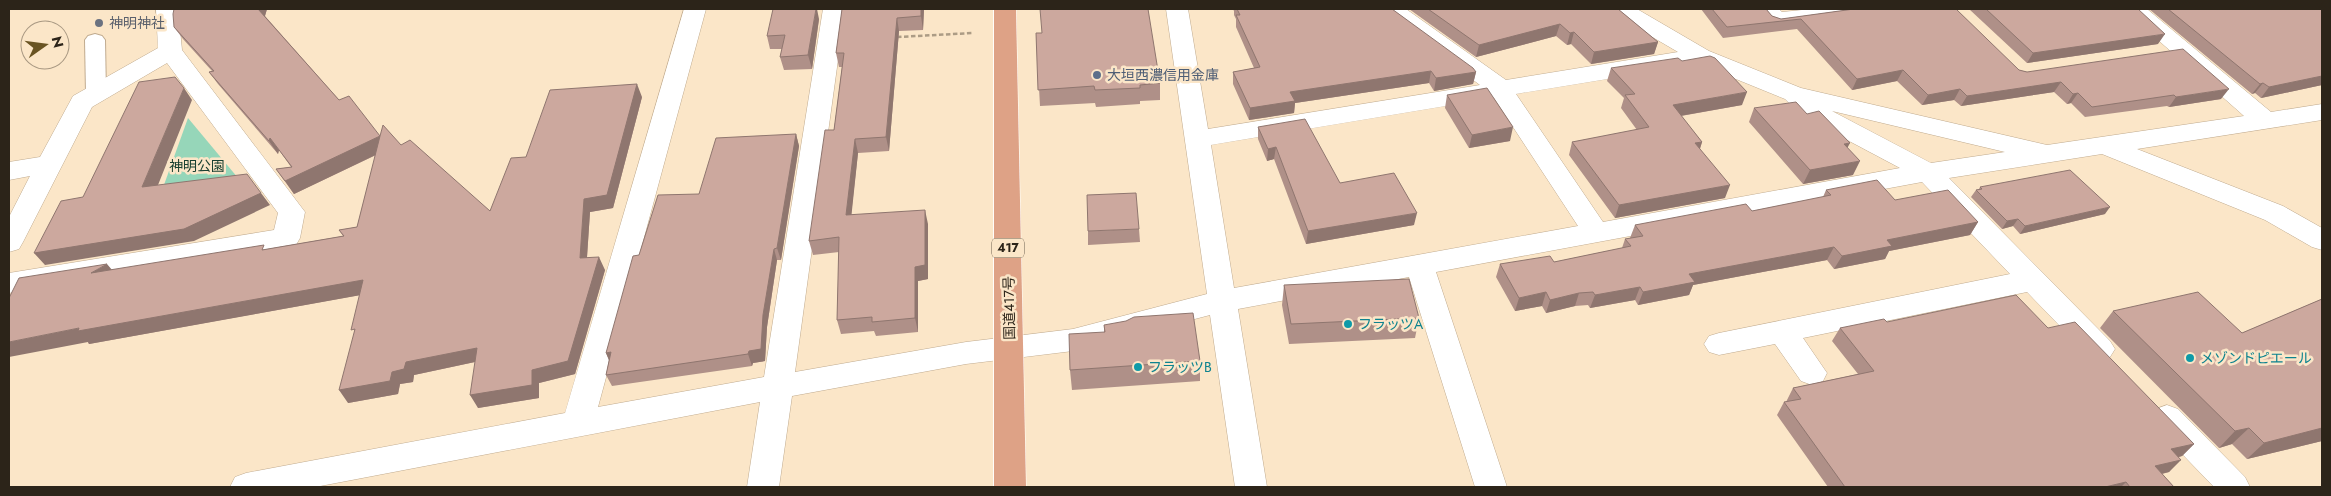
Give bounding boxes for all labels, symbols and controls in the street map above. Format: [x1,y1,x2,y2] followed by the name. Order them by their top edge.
[109,13,165,33] place label: 神明神社
[93,17,105,29] marker: 神明神社
[20,20,70,70] north arrow
[47,34,69,50] text: N
[1107,65,1219,85] place label: 大垣西濃信用金庫
[1091,69,1103,81] marker: 大垣西濃信用金庫
[169,156,225,176] park label: 神明公園
[992,238,1024,258] road number: 417
[998,276,1020,340] street label: 国道417号
[1358,314,1424,334] place label: フラッツA
[1342,318,1354,330] marker: フラッツA
[2200,348,2312,368] place label: メゾンドピエール
[2184,352,2196,364] marker: メゾンドピエール
[1148,357,1212,377] place label: フラッツB
[1132,361,1144,373] marker: フラッツB

